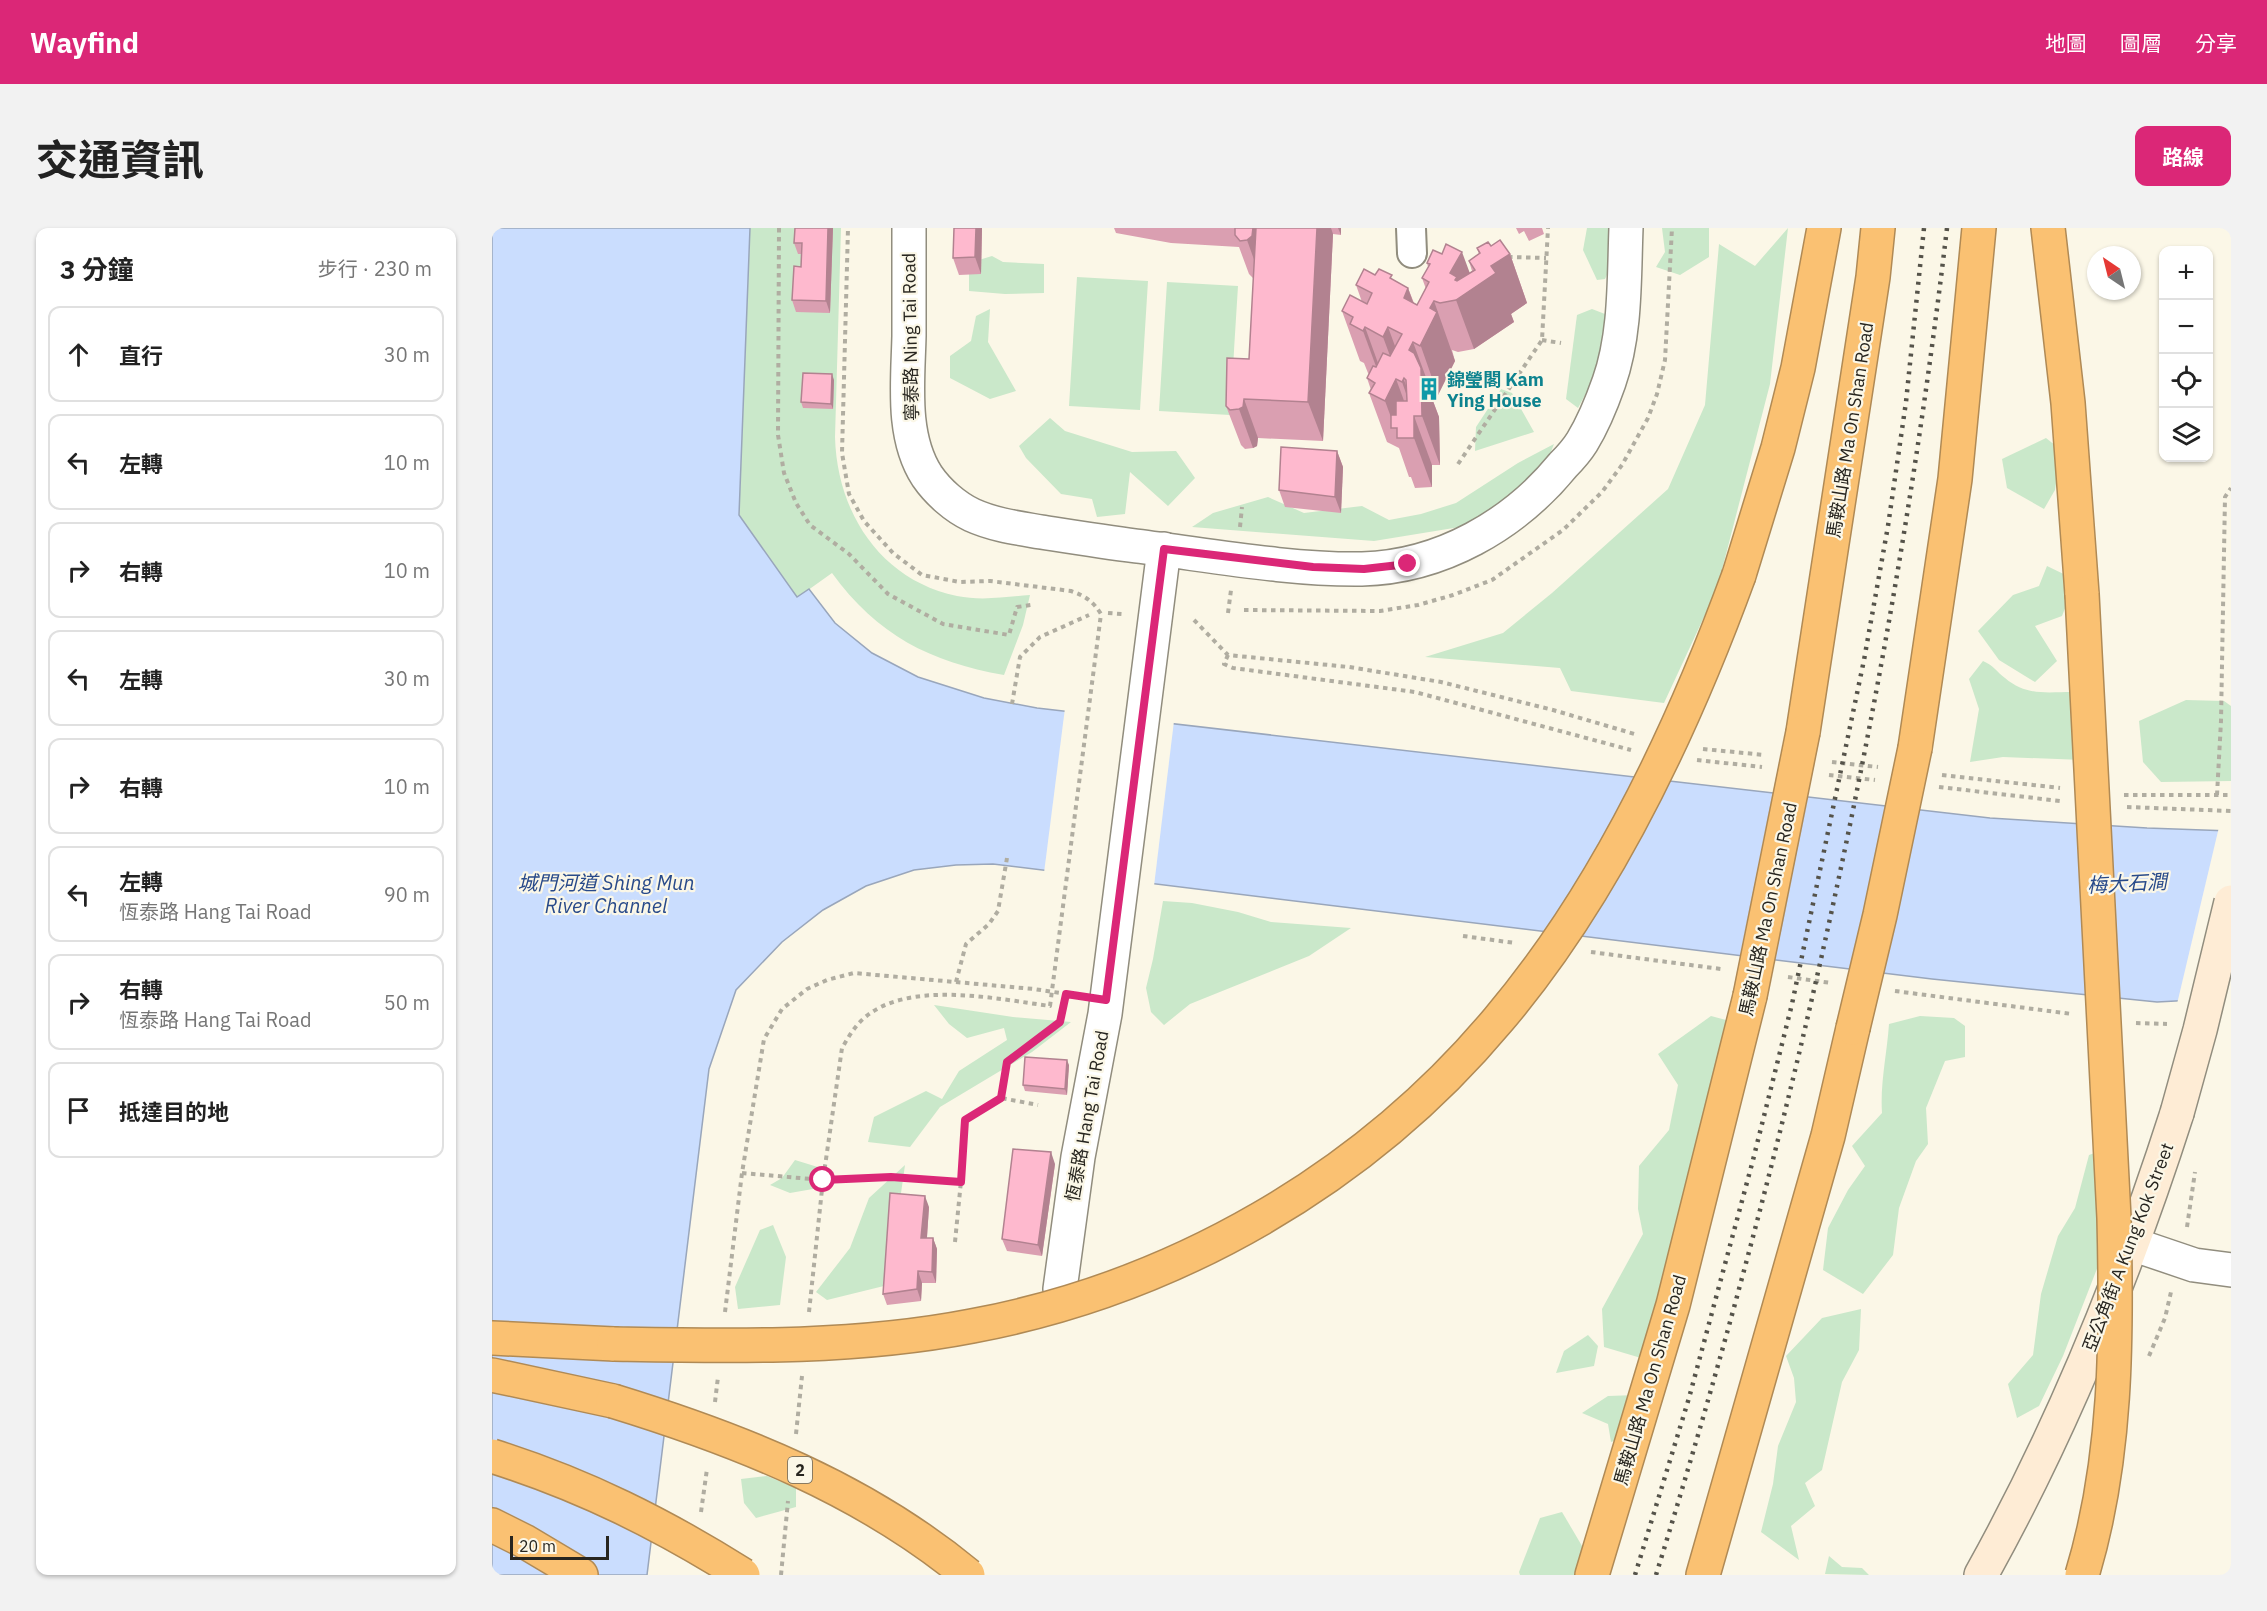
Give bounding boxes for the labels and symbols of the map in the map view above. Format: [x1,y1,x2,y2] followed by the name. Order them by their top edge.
[2087,246,2141,300] north arrow
[897,253,923,421] street label: 寧泰路 Ning Tai Road
[1822,320,1878,540] street label: 馬鞍山路 Ma On Shan Road
[1447,368,1544,412] place label: 錦瑩閣 Kam Ying House
[1416,376,1442,402] building icon: 錦瑩閣 Kam Ying House
[1394,550,1420,576] route end
[1734,800,1802,1018] street label: 馬鞍山路 Ma On Shan Road
[2086,867,2171,899] water label: 梅大石澗
[517,869,695,919] water label: 城門河道 Shing Mun River Channel
[1061,1029,1113,1203] street label: 恆泰路 Hang Tai Road
[2078,1139,2178,1355] street label: 亞公角街 A Kung Kok Street
[809,1166,835,1192] route start
[1609,1272,1691,1488] street label: 馬鞍山路 Ma On Shan Road
[788,1457,812,1483] road number: 2
[510,1533,609,1560] scale bar

